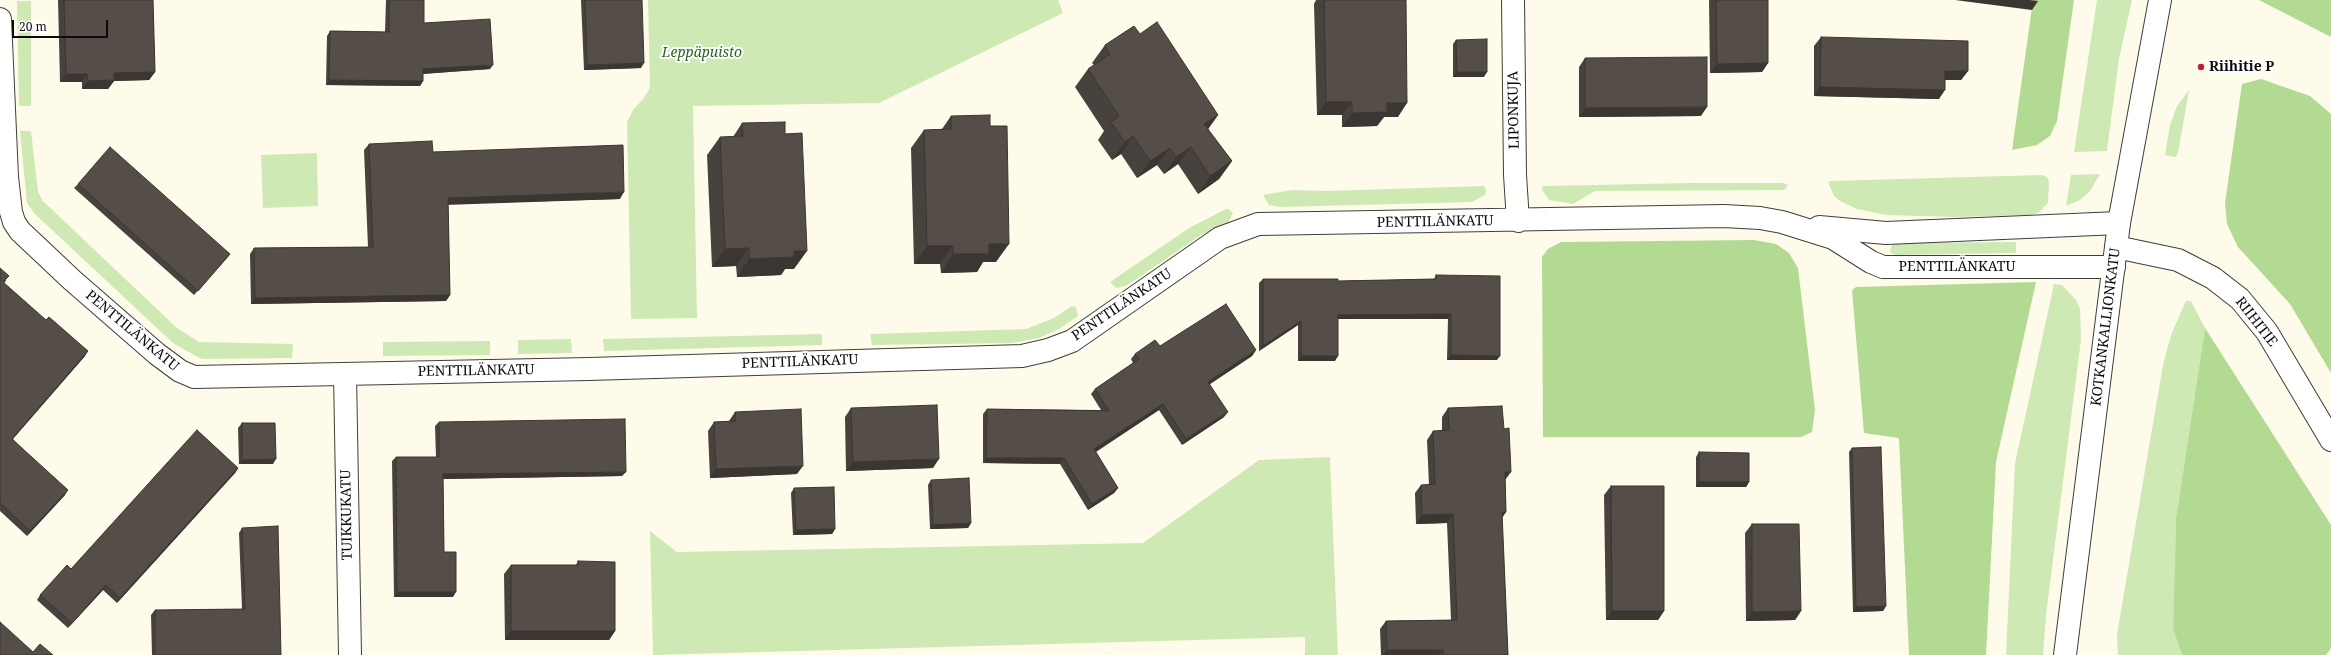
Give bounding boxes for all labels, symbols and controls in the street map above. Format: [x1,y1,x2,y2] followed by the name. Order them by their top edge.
[14,12,110,38] scale bar
[19,18,47,35] text: 20 m
[662,45,742,61] park label: Leppäpuisto
[2209,59,2274,75] place label: Riihitie P
[2196,62,2206,72] marker: Riihitie P
[1505,71,1523,149] street label: LIPONKUJA
[1376,213,1494,231] street label: PENTTILÄNKATU
[2088,247,2124,407] street label: KOTKANKALLIONKATU
[1899,259,2015,275] street label: PENTTILÄNKATU
[1069,265,1175,345] street label: PENTTILÄNKATU
[82,287,182,375] street label: PENTTILÄNKATU
[2231,294,2281,350] street label: RIIHITIE
[741,352,859,372] street label: PENTTILÄNKATU
[417,362,535,380] street label: PENTTILÄNKATU
[338,469,356,561] street label: TUIKKUKATU

